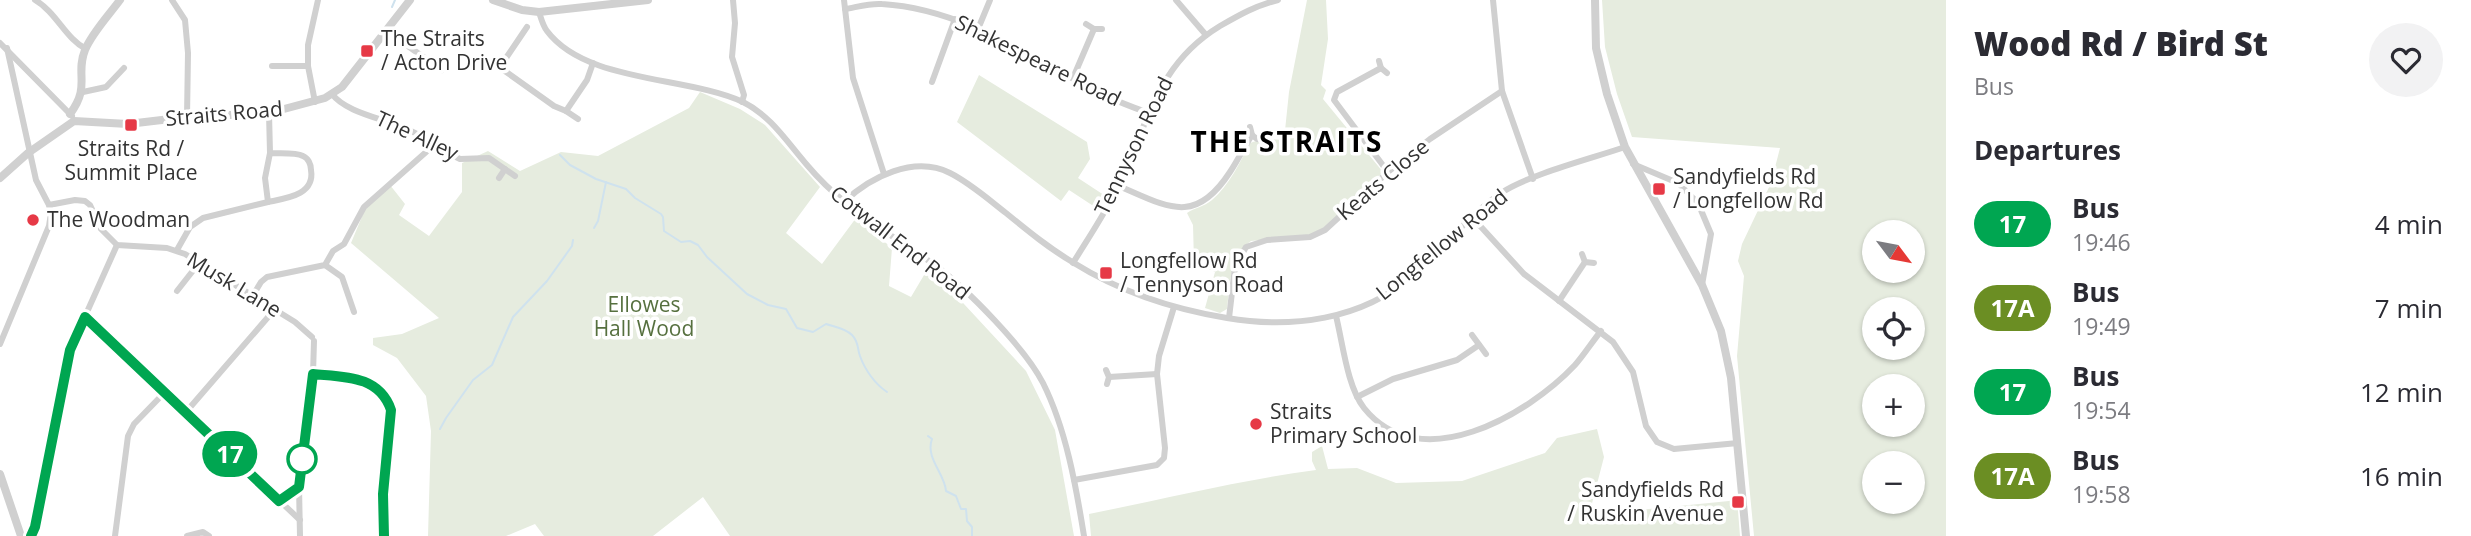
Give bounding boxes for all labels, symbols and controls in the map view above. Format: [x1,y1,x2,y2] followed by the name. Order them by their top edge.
[951,8,1126,112] street label: Shakespeare Road
[1974,21,2268,66] text: Wood Rd / Bird St
[2369,23,2443,97] button: heart
[381,24,507,76] place label: The Straits / Acton Drive
[359,43,375,59] marker: The Straits / Acton Drive
[1974,70,2014,102] text: Bus
[1087,72,1179,219] street label: Tennyson Road
[164,94,284,132] street label: Straits Road
[372,104,464,167] street label: The Alley
[123,117,139,133] marker: Straits Rd / Summit Place
[1191,122,1383,160] district label: THE STRAITS
[1330,132,1434,226] street label: Keats Close
[1974,132,2121,168] text: Departures
[65,134,197,186] place label: Straits Rd / Summit Place
[1673,162,1824,214] place label: Sandyfields Rd / Longfellow Rd
[825,179,976,306] street label: Cotwall End Road
[1651,181,1667,197] marker: Sandyfields Rd / Longfellow Rd
[1370,182,1513,306] street label: Longfellow Road
[2072,190,2119,226] text: Bus
[47,205,190,233] place label: The Woodman
[2375,206,2443,242] text: 4 min
[1999,207,2026,240] text: 17
[25,212,41,228] marker: The Woodman
[1862,220,1925,284] north arrow
[1862,220,1925,514] map controls
[2072,226,2131,258] text: 19:46
[182,245,287,323] street label: Musk Lane
[1120,246,1284,298] place label: Longfellow Rd / Tennyson Road
[1098,265,1114,281] marker: Longfellow Rd / Tennyson Road
[2072,274,2119,310] text: Bus
[594,290,694,342] park label: Ellowes Hall Wood
[2375,290,2443,326] text: 7 min
[1990,291,2035,324] text: 17A
[1862,297,1925,360] button: locate
[2072,310,2131,342] text: 19:49
[2072,358,2119,394] text: Bus
[1862,374,1925,437] button: +
[2360,374,2443,410] text: 12 min
[1999,375,2026,408] text: 17
[2072,394,2131,426] text: 19:54
[1270,397,1417,449] place label: Straits Primary School
[1248,416,1264,432] marker: Straits Primary School
[198,431,262,477] line badge: 17
[216,437,244,470] text: 17
[2072,442,2119,478] text: Bus
[287,444,317,474] unlabelled marker
[1862,451,1925,514] button: −
[2360,458,2443,494] text: 16 min
[1990,459,2035,492] text: 17A
[1567,475,1724,527] place label: Sandyfields Rd / Ruskin Avenue
[2072,478,2131,510] text: 19:58
[1730,494,1746,510] marker: Sandyfields Rd / Ruskin Avenue

